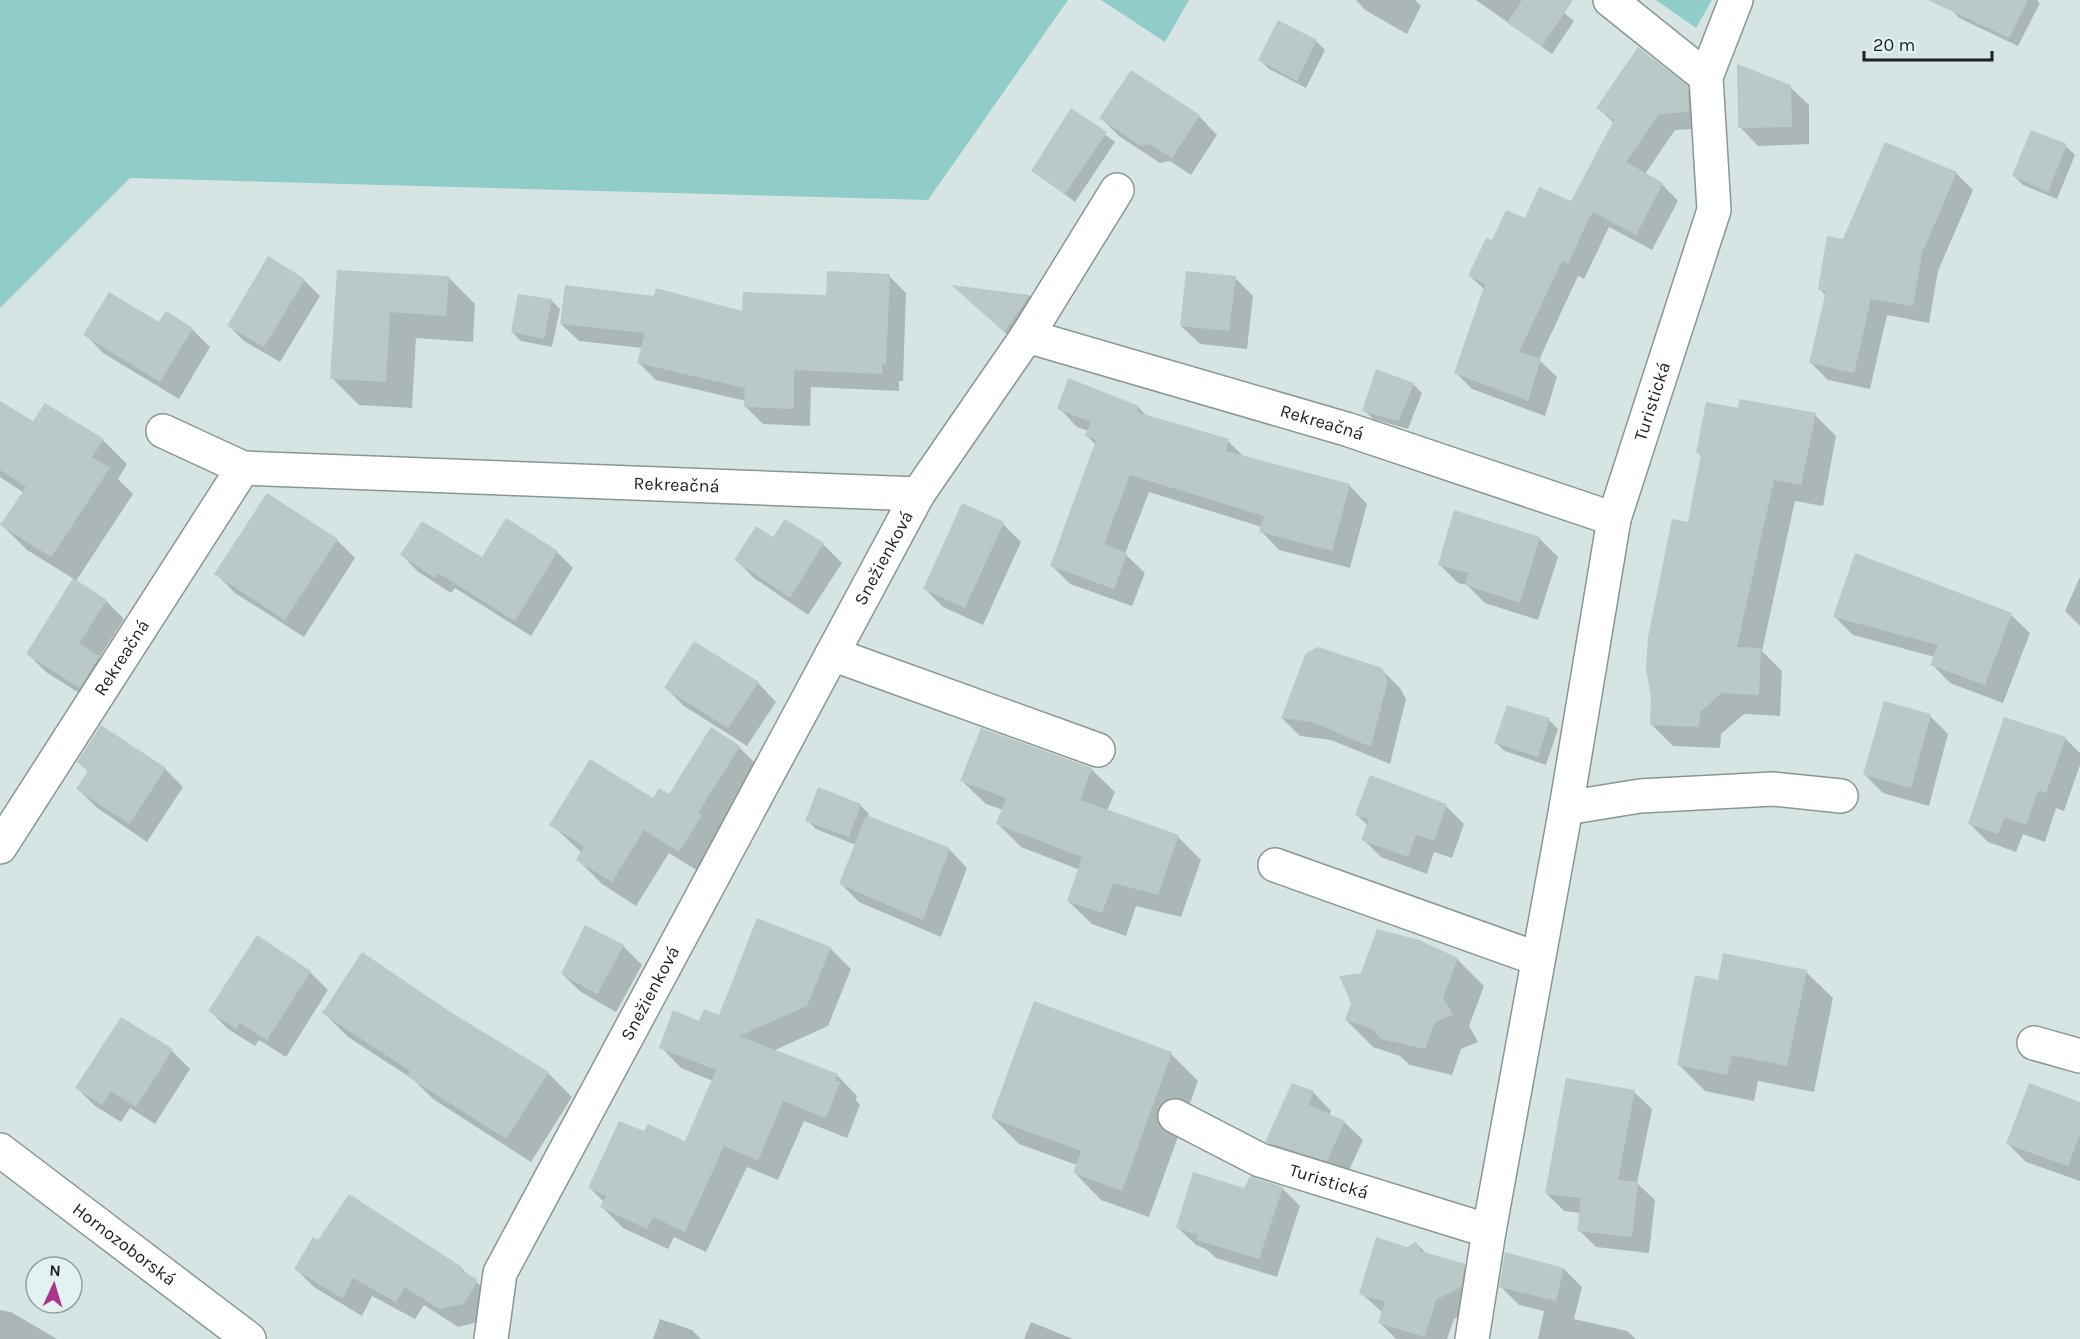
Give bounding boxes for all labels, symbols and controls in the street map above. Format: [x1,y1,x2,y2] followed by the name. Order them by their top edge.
[1864,24,1992,62] scale bar
[1873,34,1915,56] text: 20 m
[1629,359,1675,443] street label: Turistická
[1278,399,1367,445] street label: Rekreačná
[633,472,720,497] street label: Rekreačná
[849,507,918,609] street label: Snežienková
[89,615,154,700] street label: Rekreačná
[616,942,684,1044] street label: Snežienková
[1287,1159,1371,1204] street label: Turistická
[68,1198,180,1291] street label: Hornozoborská
[24,1255,84,1315] north arrow
[49,1261,61,1280] text: N

